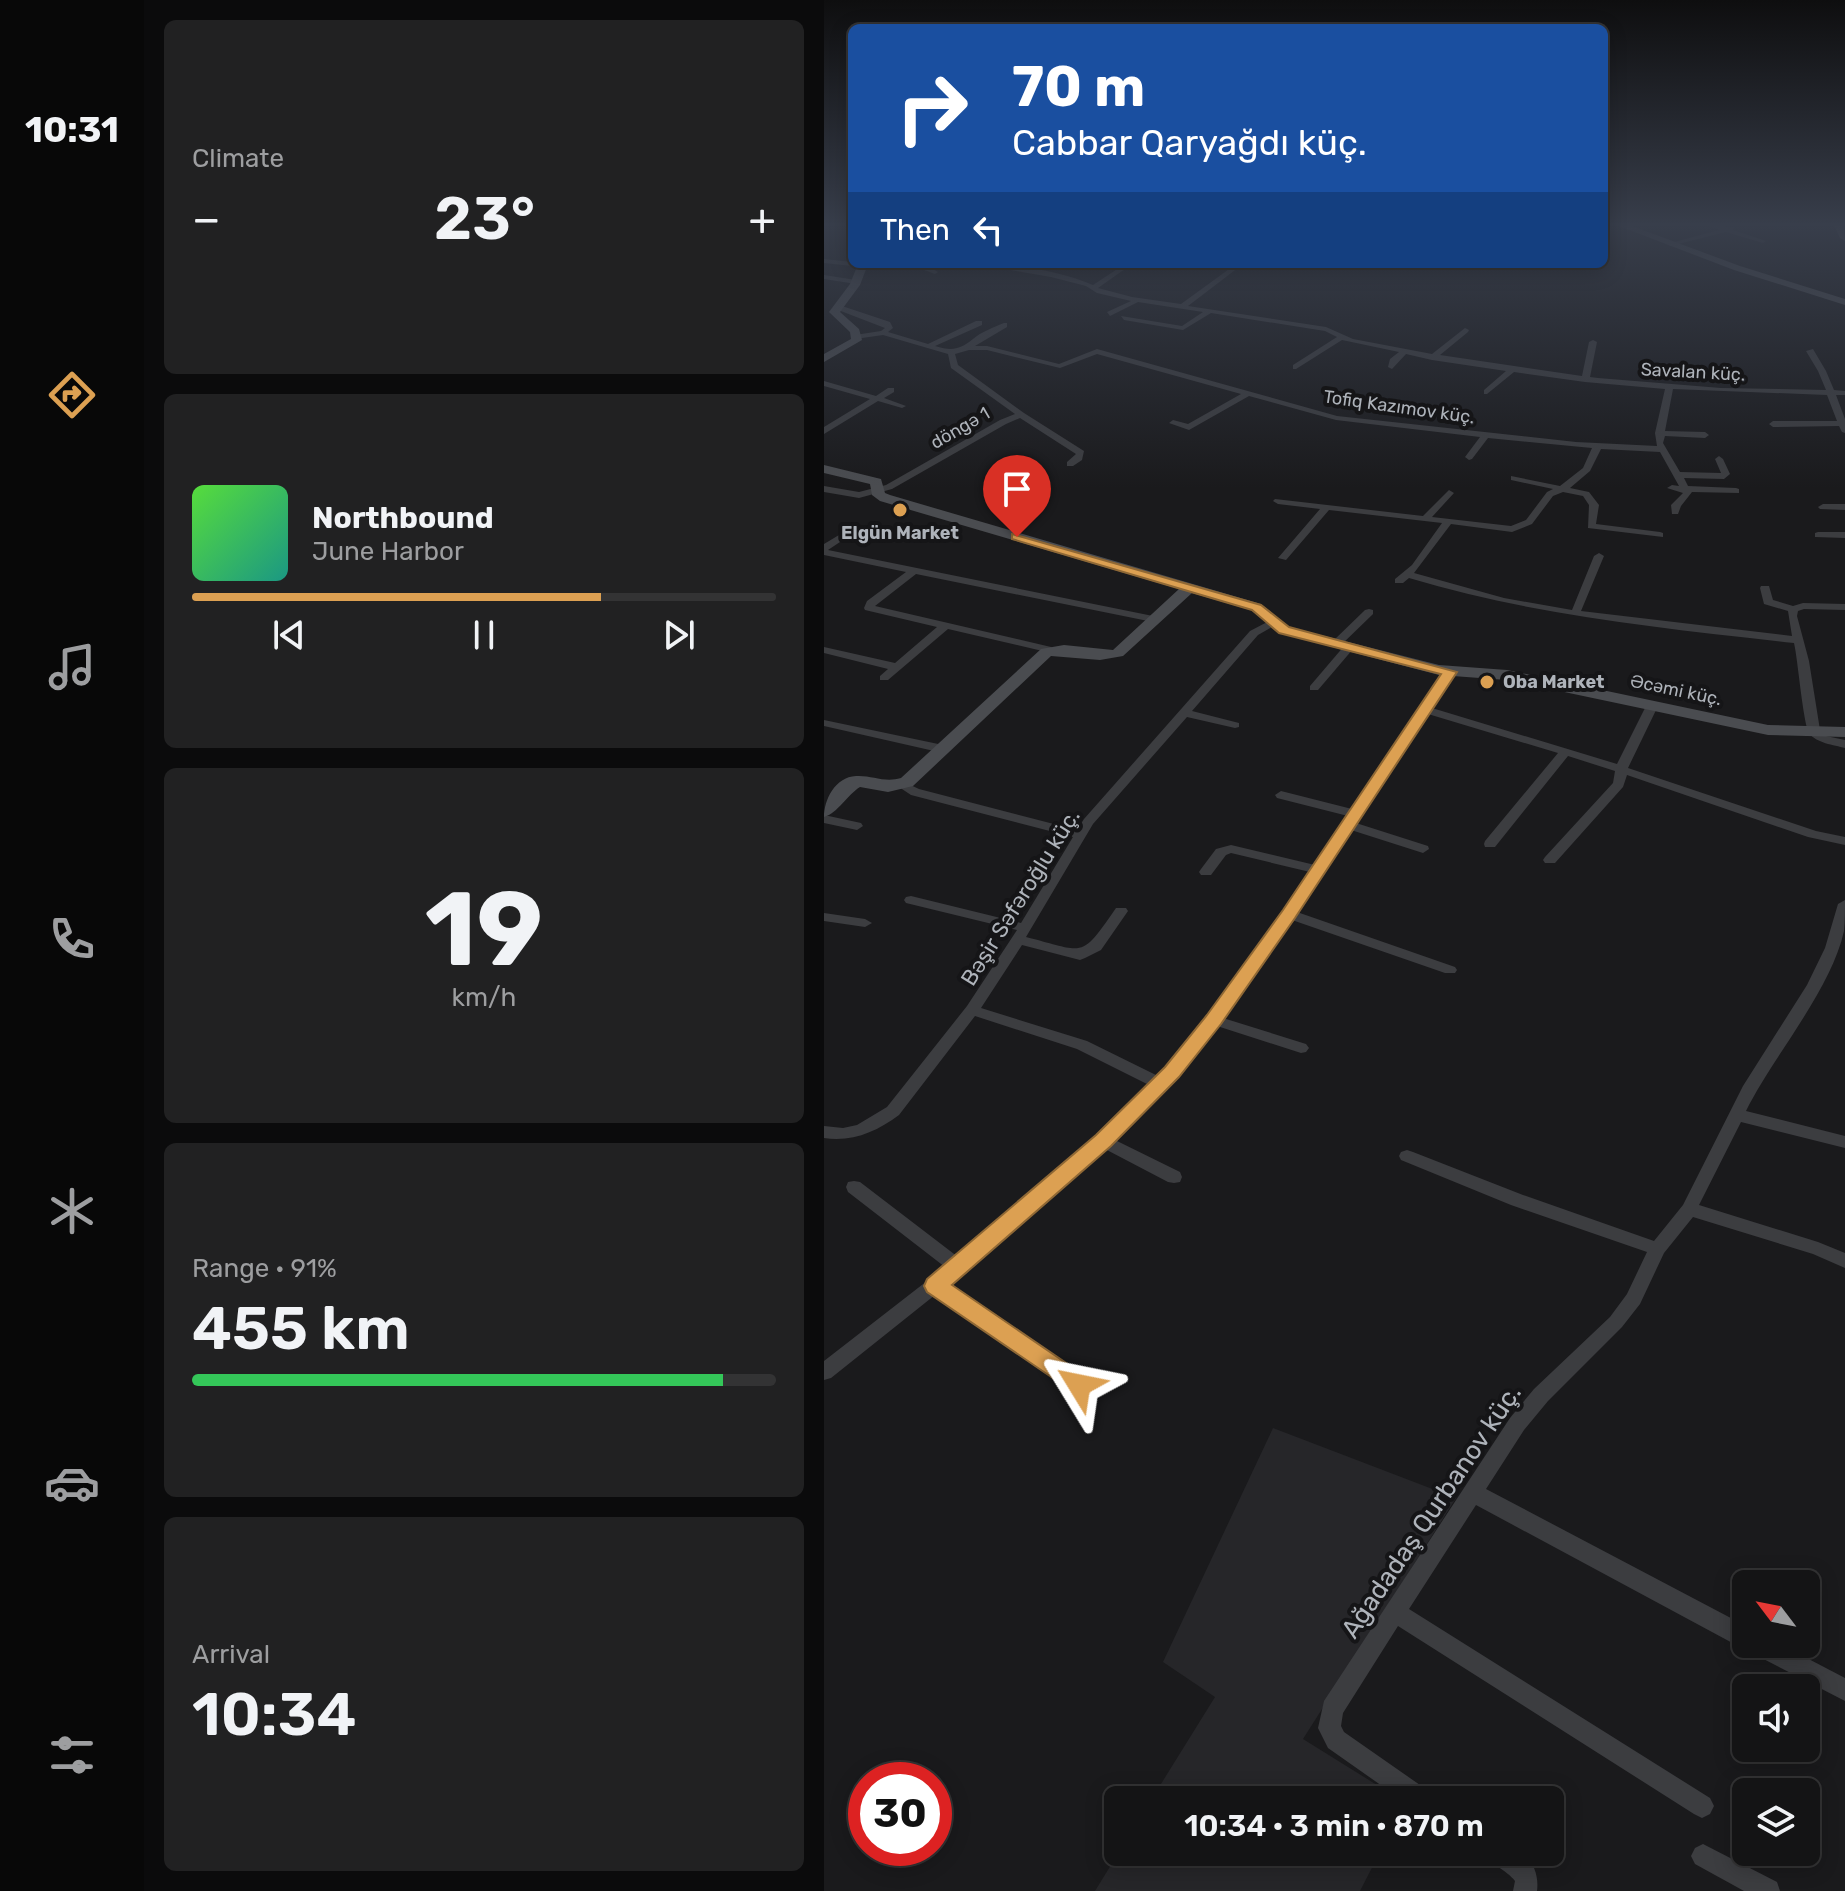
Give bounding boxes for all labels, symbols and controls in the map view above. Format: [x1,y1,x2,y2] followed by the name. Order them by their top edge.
[1012,54,1145,120] text: 70 m
[880,56,984,160] icon: right
[25,108,119,151] text: 10:31
[1012,121,1367,164] text: Cabbar Qaryağdı küç.
[192,143,284,174] text: Climate
[434,183,535,254] text: 23°
[192,193,221,245] text: −
[749,193,776,245] text: +
[966,208,1010,252] icon: left
[880,212,950,248] text: Then
[1640,358,1746,386] street label: Savalan küç.
[44,367,100,423] icon: directions
[1322,385,1476,429] street label: Tofiq Kazımov küç.
[926,402,994,454] street label: döngə 1
[983,455,1051,537] pin
[995,467,1039,511] icon: arrive
[312,500,494,536] text: Northbound
[891,501,909,519] marker: Elgün Market
[841,522,959,544] place label: Elgün Market
[312,536,464,567] text: June Harbor
[267,613,311,657] icon: previous
[462,613,506,657] icon: pause
[657,613,701,657] icon: next
[44,639,100,695] icon: music
[1628,670,1724,710] street label: Əcəmi küç.
[1503,671,1605,693] place label: Oba Market
[1478,673,1496,691] marker: Oba Market
[955,804,1086,991] street label: Bəşir Səfəroğlu küç.
[425,868,543,991] text: 19
[44,911,100,967] icon: phone
[452,982,516,1013] text: km/h
[44,1183,100,1239] icon: climate
[192,1253,337,1284] text: Range · 91%
[192,1293,410,1364] text: 455 km
[1037,1343,1121,1427] position arrow
[1335,1378,1528,1644] street label: Ağadadaş Qurbanov küç.
[44,1455,100,1511] icon: car
[1732,1570,1820,1658] north arrow
[1732,1570,1820,1866] map controls
[192,1639,270,1670] text: Arrival
[1732,1674,1820,1762] button: sound
[192,1679,356,1750] text: 10:34
[44,1727,100,1783] icon: filters
[848,1762,952,1866] speed limit sign: 30
[1732,1778,1820,1866] button: layers
[1184,1808,1484,1844] text: 10:34 · 3 min · 870 m

